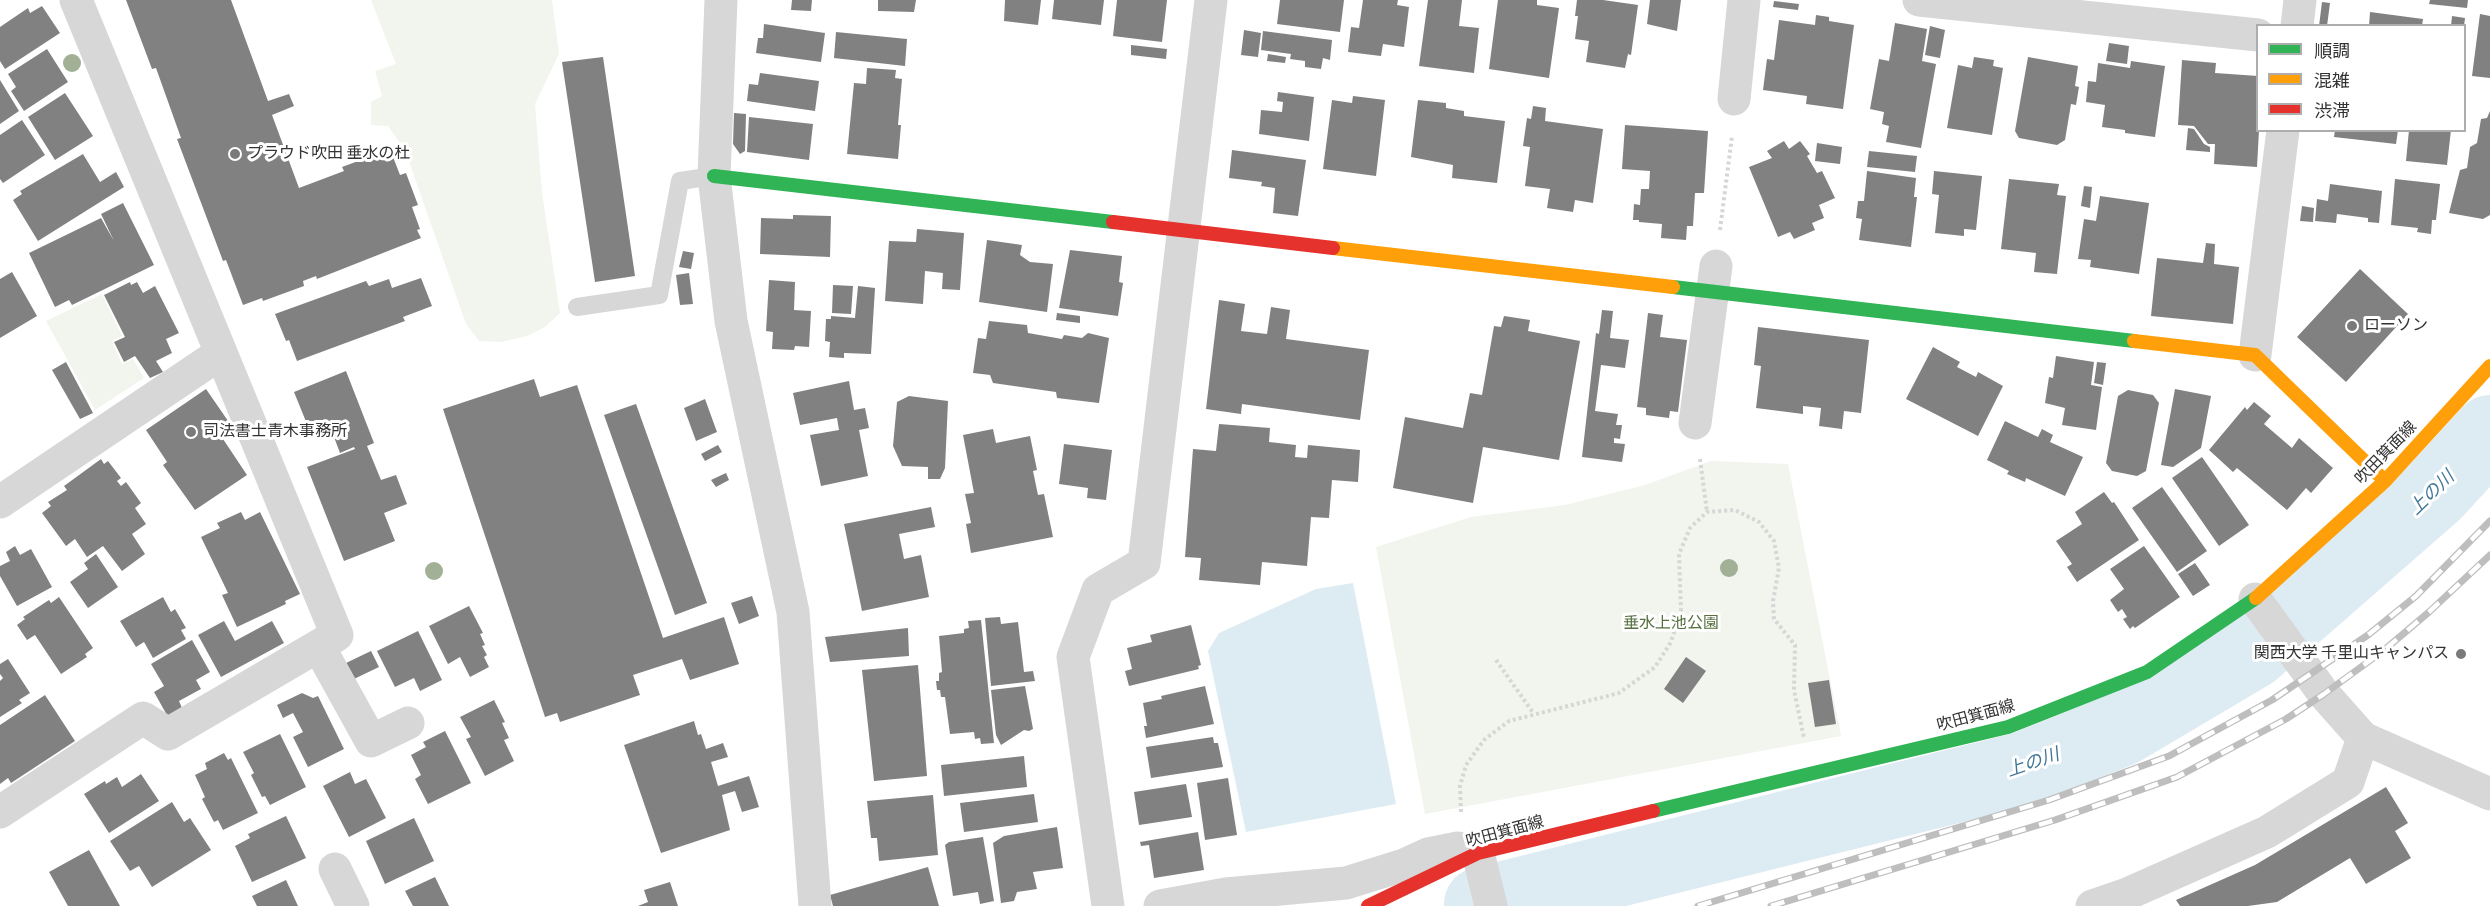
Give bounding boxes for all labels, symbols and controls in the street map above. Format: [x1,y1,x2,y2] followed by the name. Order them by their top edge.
[2256,24,2466,132] legend
[2314,38,2350,62] text: 順調
[2314,68,2350,92] text: 混雑
[2314,98,2350,122] text: 渋滞
[247,144,410,164] place label: プラウド吹田 垂水の杜
[228,147,242,161] marker: プラウド吹田 垂水の杜
[2364,316,2428,336] place label: ローソン
[2345,319,2359,333] marker: ローソン
[2351,418,2421,488] street label: 吹田箕面線
[203,422,347,442] place label: 司法書士青木事務所
[184,425,198,439] marker: 司法書士青木事務所
[2405,466,2459,520] water label: 上の川
[1623,614,1719,634] park label: 垂水上池公園
[2254,644,2449,664] place label: 関西大学 千里山キャンパス
[2454,647,2468,661] marker: 関西大学 千里山キャンパス
[1935,696,2017,736] street label: 吹田箕面線
[2004,744,2062,782] water label: 上の川
[1464,812,1546,852] street label: 吹田箕面線

